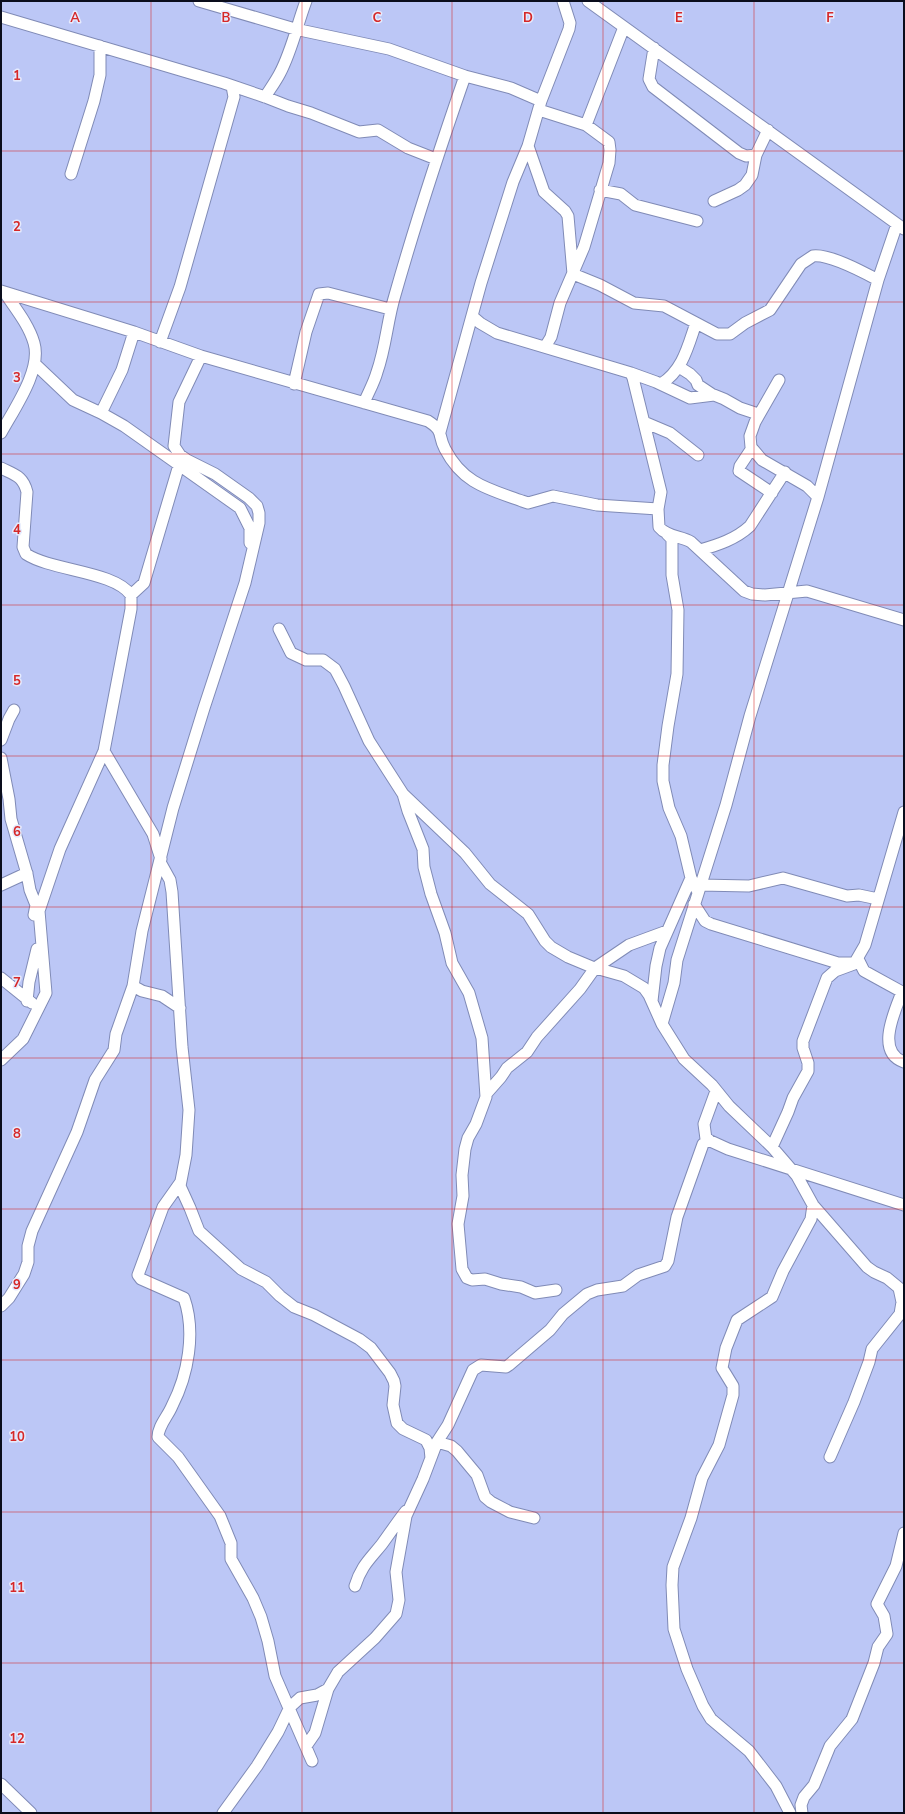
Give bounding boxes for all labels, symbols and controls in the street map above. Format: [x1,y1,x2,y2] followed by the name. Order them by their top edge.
[70,9,80,27] text: A
[222,9,231,27] text: B
[373,9,382,27] text: C
[523,9,533,27] text: D
[675,9,683,27] text: E
[826,9,834,27] text: F
[13,67,21,85] text: 1
[13,218,21,236] text: 2
[13,369,21,387] text: 3
[13,521,21,539] text: 4
[13,672,21,690] text: 5
[13,823,21,841] text: 6
[13,974,21,992] text: 7
[13,1125,21,1143] text: 8
[13,1276,21,1294] text: 9
[9,1428,25,1446] text: 10
[9,1579,25,1597] text: 11
[9,1730,25,1748] text: 12

